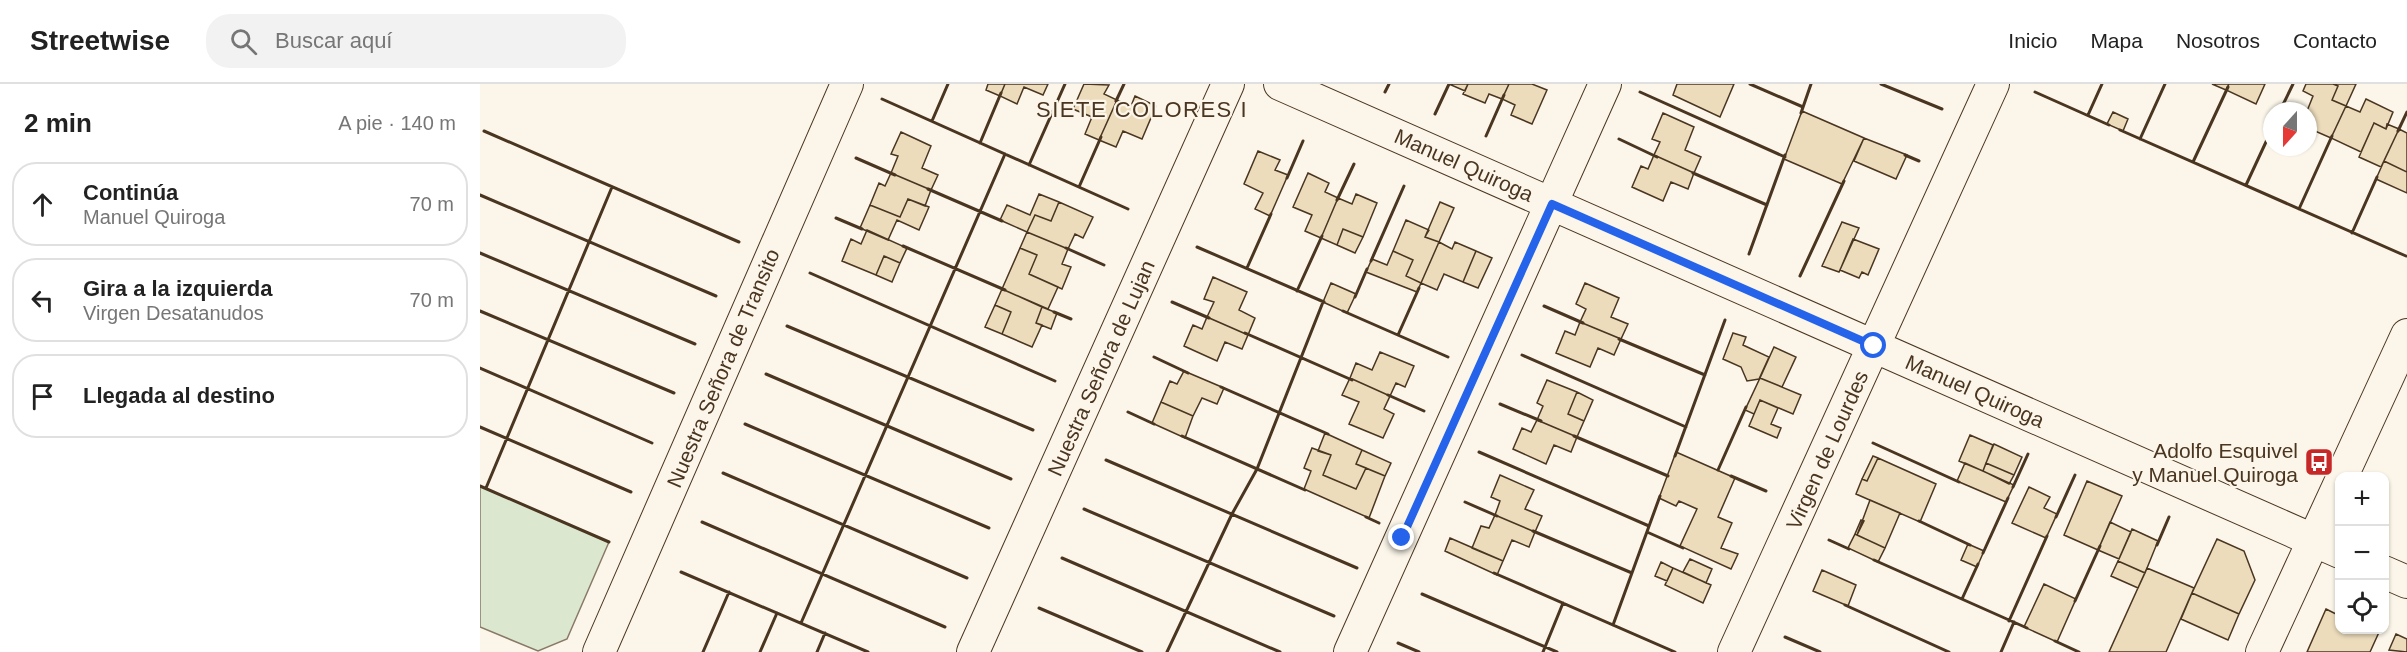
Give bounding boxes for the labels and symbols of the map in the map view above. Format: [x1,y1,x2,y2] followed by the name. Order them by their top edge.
[1036,97,1248,122] district label: SIETE COLORES I
[2263,102,2317,156] north arrow
[1391,124,1537,206] street label: Manuel Quiroga
[662,245,784,491] street label: Nuestra Señora de Transito
[1043,257,1159,479] street label: Nuestra Señora de Lujan
[1860,332,1886,358] route start
[1902,350,2048,432] street label: Manuel Quiroga
[1782,367,1872,533] street label: Virgen de Lourdes
[2132,439,2298,486] place label: Adolfo Esquivel y Manuel Quiroga
[2303,446,2335,478] bus stop icon: Adolfo Esquivel y Manuel Quiroga
[1388,524,1414,550] route end

